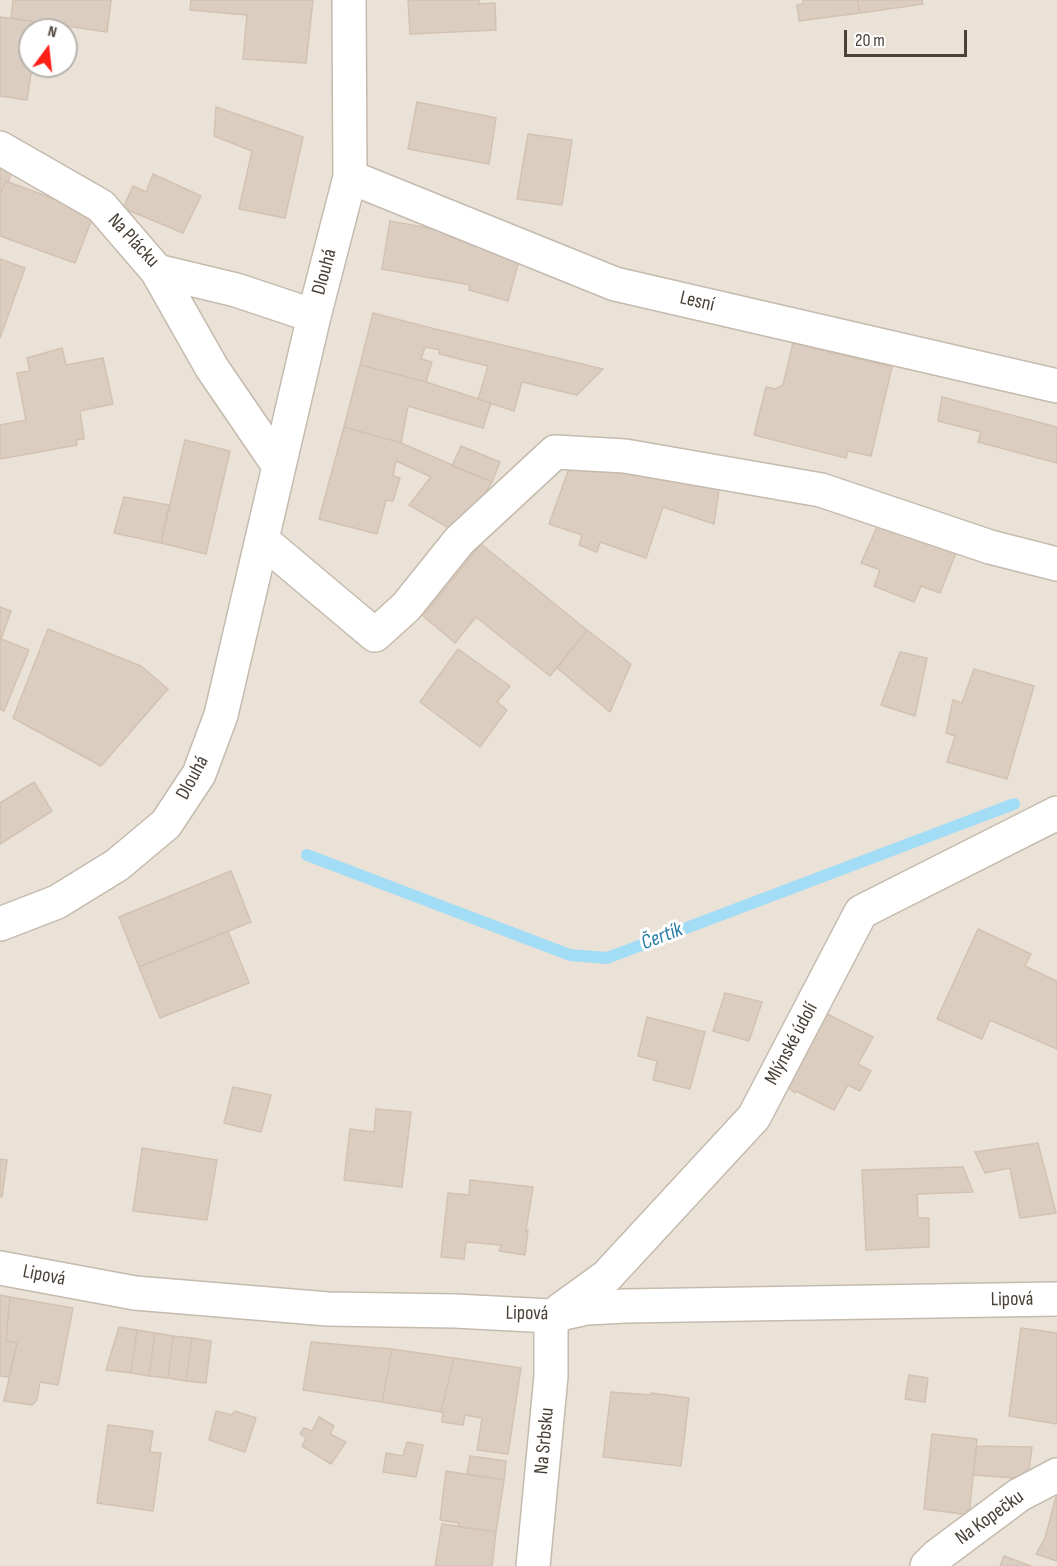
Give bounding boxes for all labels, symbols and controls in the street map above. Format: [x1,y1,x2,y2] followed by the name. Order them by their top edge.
[18,18,78,78] north arrow
[847,18,970,56] scale bar
[46,22,59,42] text: N
[855,30,885,51] text: 20 m
[102,209,164,273] street label: Na Plácku
[307,246,343,298] street label: Dlouhá
[677,286,717,318] street label: Lesní
[171,752,215,804] street label: Dlouhá
[638,918,686,956] water label: Čertík
[760,999,824,1089] street label: Mlýnské údolí
[21,1260,67,1292] street label: Lipová
[990,1288,1034,1312] street label: Lipová
[505,1302,549,1326] street label: Lipová
[530,1407,560,1475] street label: Na Srbsku
[951,1485,1029,1551] street label: Na Kopečku

